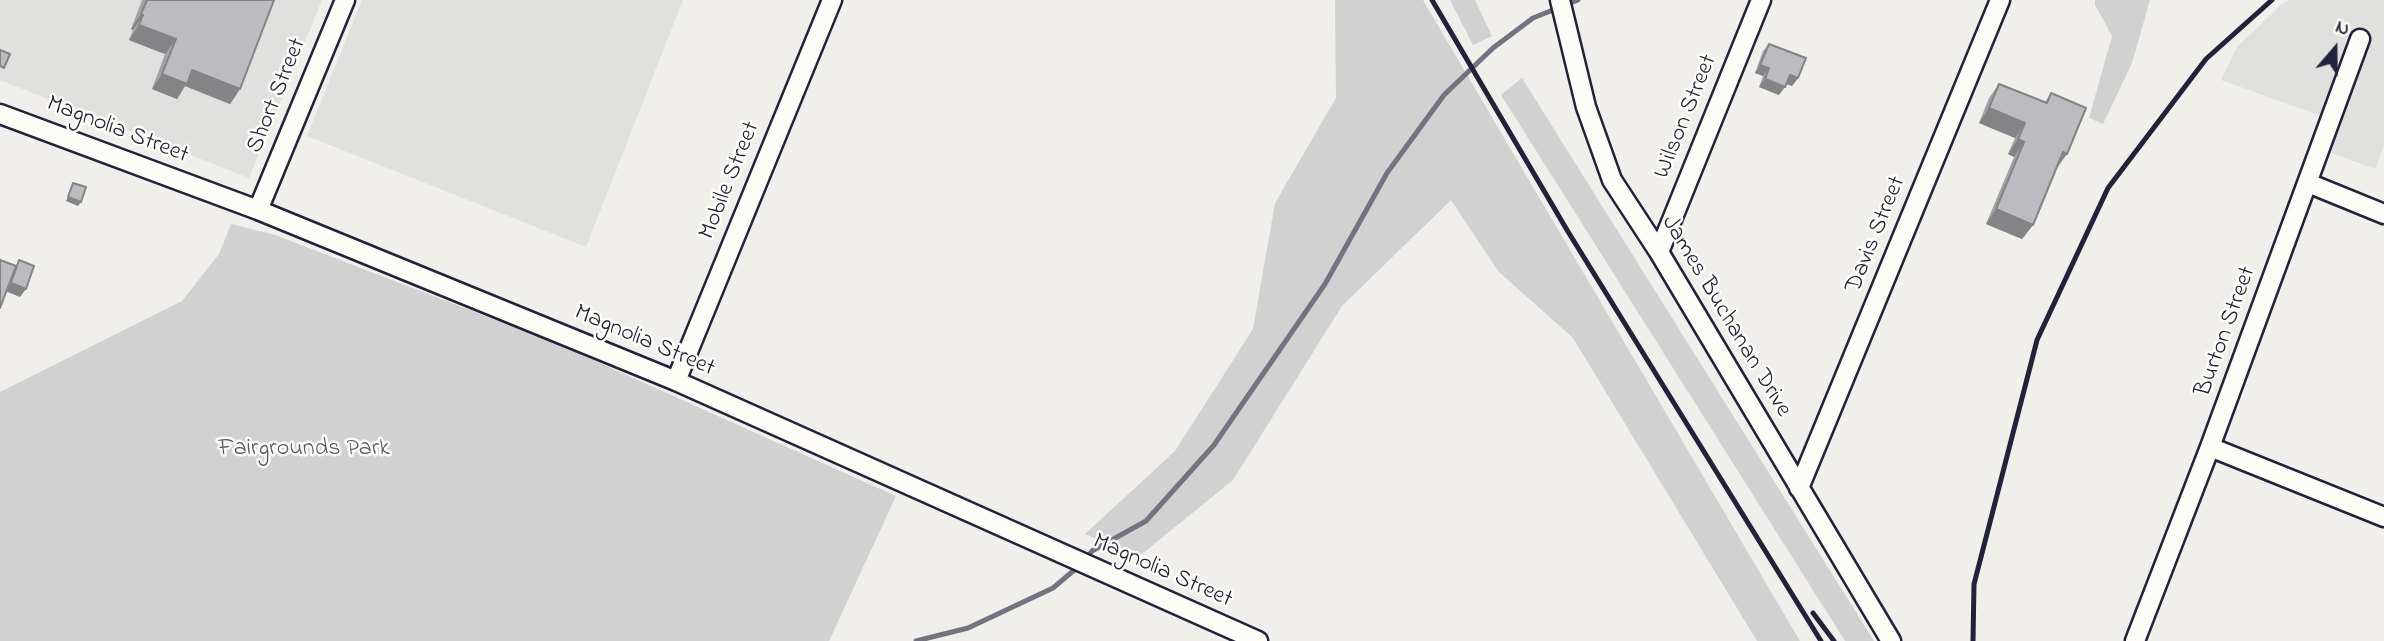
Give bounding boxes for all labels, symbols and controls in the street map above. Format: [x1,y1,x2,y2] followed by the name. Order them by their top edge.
[2300,14,2370,84] north arrow
[2332,14,2353,44] text: N
[242,34,314,158] street label: Short Street
[1649,51,1725,183] street label: Wilson Street
[42,91,192,171] street label: Magnolia Street
[694,118,768,244] street label: Mobile Street
[1841,173,1913,297] street label: Davis Street
[1653,211,1797,423] street label: James Buchanan Drive
[2190,263,2264,401] street label: Burton Street
[569,299,719,385] street label: Magnolia Street
[218,436,390,464] park label: Fairgrounds Park
[1088,528,1236,616] street label: Magnolia Street

